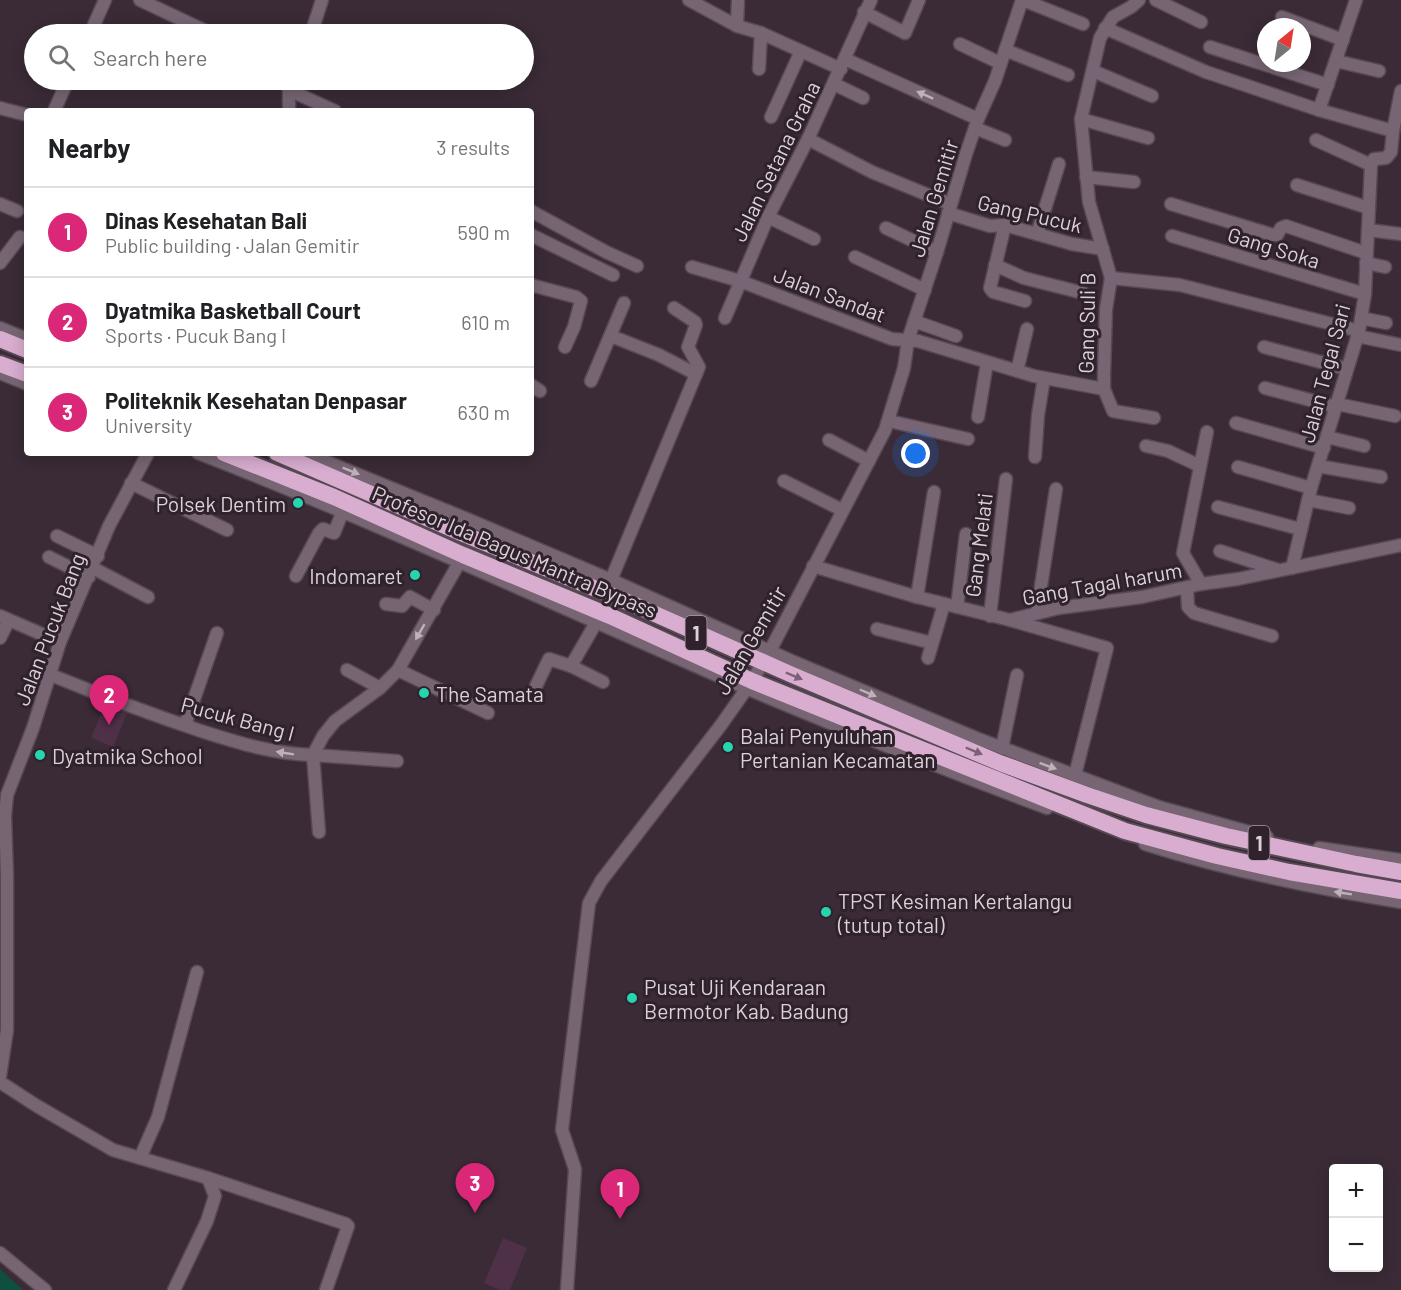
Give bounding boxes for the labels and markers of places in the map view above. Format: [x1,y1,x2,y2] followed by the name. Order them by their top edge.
[156,491,286,516] place label: Polsek Dentim
[291,496,305,510] marker: Polsek Dentim
[309,563,403,588] place label: Indomaret
[408,568,422,582] marker: Indomaret
[90,676,128,725] pin: 2
[436,681,544,706] place label: The Samata
[417,686,431,700] marker: The Samata
[740,723,936,772] place label: Balai Penyuluhan Pertanian Kecamatan
[721,740,735,754] marker: Balai Penyuluhan Pertanian Kecamatan
[52,743,203,768] place label: Dyatmika School
[33,748,47,762] marker: Dyatmika School
[837,888,1072,937] place label: TPST Kesiman Kertalangu (tutup total)
[819,905,833,919] marker: TPST Kesiman Kertalangu (tutup total)
[644,974,849,1023] place label: Pusat Uji Kendaraan Bermotor Kab. Badung
[625,991,639,1005] marker: Pusat Uji Kendaraan Bermotor Kab. Badung
[456,1164,494,1213] pin: 3
[600,1170,640,1219] pin: 1

